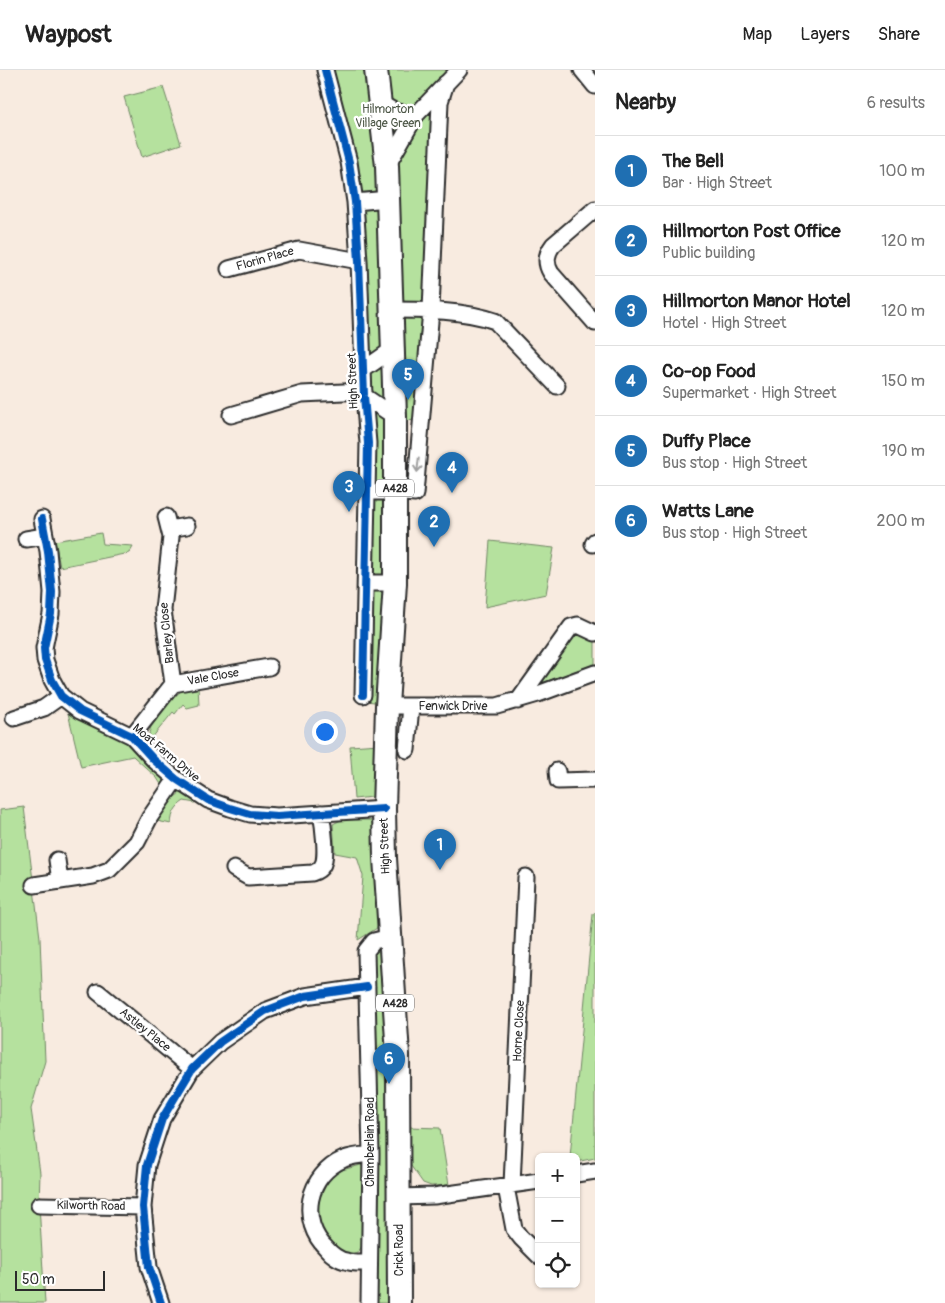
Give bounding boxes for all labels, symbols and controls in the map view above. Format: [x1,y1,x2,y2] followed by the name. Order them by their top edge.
[25,20,112,49] text: Waypost
[743,23,772,46] text: Map
[800,23,850,46] text: Layers
[878,23,920,46] text: Share
[615,89,676,116] text: Nearby
[867,93,925,113] text: 6 results
[355,102,421,131] park label: Hilmorton Village Green
[662,149,724,173] text: The Bell
[628,161,634,181] text: 1
[879,161,925,181] text: 100 m
[662,173,772,193] text: Bar · High Street
[662,219,841,243] text: Hillmorton Post Office
[627,231,635,251] text: 2
[881,231,925,251] text: 120 m
[662,243,755,263] text: Public building
[234,244,296,274] street label: Florin Place
[662,289,851,313] text: Hillmorton Manor Hotel
[627,301,635,321] text: 3
[881,301,925,321] text: 120 m
[662,313,787,333] text: Hotel · High Street
[345,352,361,410] street label: High Street
[392,359,424,400] pin: 5
[662,359,756,383] text: Co-op Food
[626,371,636,391] text: 4
[881,371,925,391] text: 150 m
[662,383,837,403] text: Supermarket · High Street
[662,429,751,453] text: Duffy Place
[627,441,635,461] text: 5
[882,441,925,461] text: 190 m
[436,452,468,493] pin: 4
[662,453,807,473] text: Bus stop · High Street
[413,457,423,473] one-way arrow
[333,471,365,512] pin: 3
[376,479,414,496] road number: A428
[662,499,754,523] text: Watts Lane
[418,506,450,547] pin: 2
[626,511,636,531] text: 6
[877,511,925,531] text: 200 m
[662,523,807,543] text: Bus stop · High Street
[156,602,178,664] street label: Barley Close
[186,665,240,689] street label: Vale Close
[419,699,488,714] street label: Fenwick Drive
[312,719,338,745] your location
[129,721,203,785] street label: Moat Farm Drive
[377,817,393,875] street label: High Street
[424,829,456,870] pin: 1
[376,994,414,1011] road number: A428
[510,1000,528,1062] street label: Horne Close
[116,1005,174,1055] street label: Astley Place
[373,1043,405,1084] pin: 6
[363,1097,378,1187] street label: Chamberlain Road
[535,1153,580,1288] map controls
[535,1153,580,1198] button: +
[56,1198,126,1214] street label: Kilworth Road
[535,1198,580,1243] button: −
[392,1224,407,1276] street label: Crick Road
[535,1243,580,1288] button: locate
[15,1268,105,1291] scale bar
[22,1271,55,1288] text: 50 m

